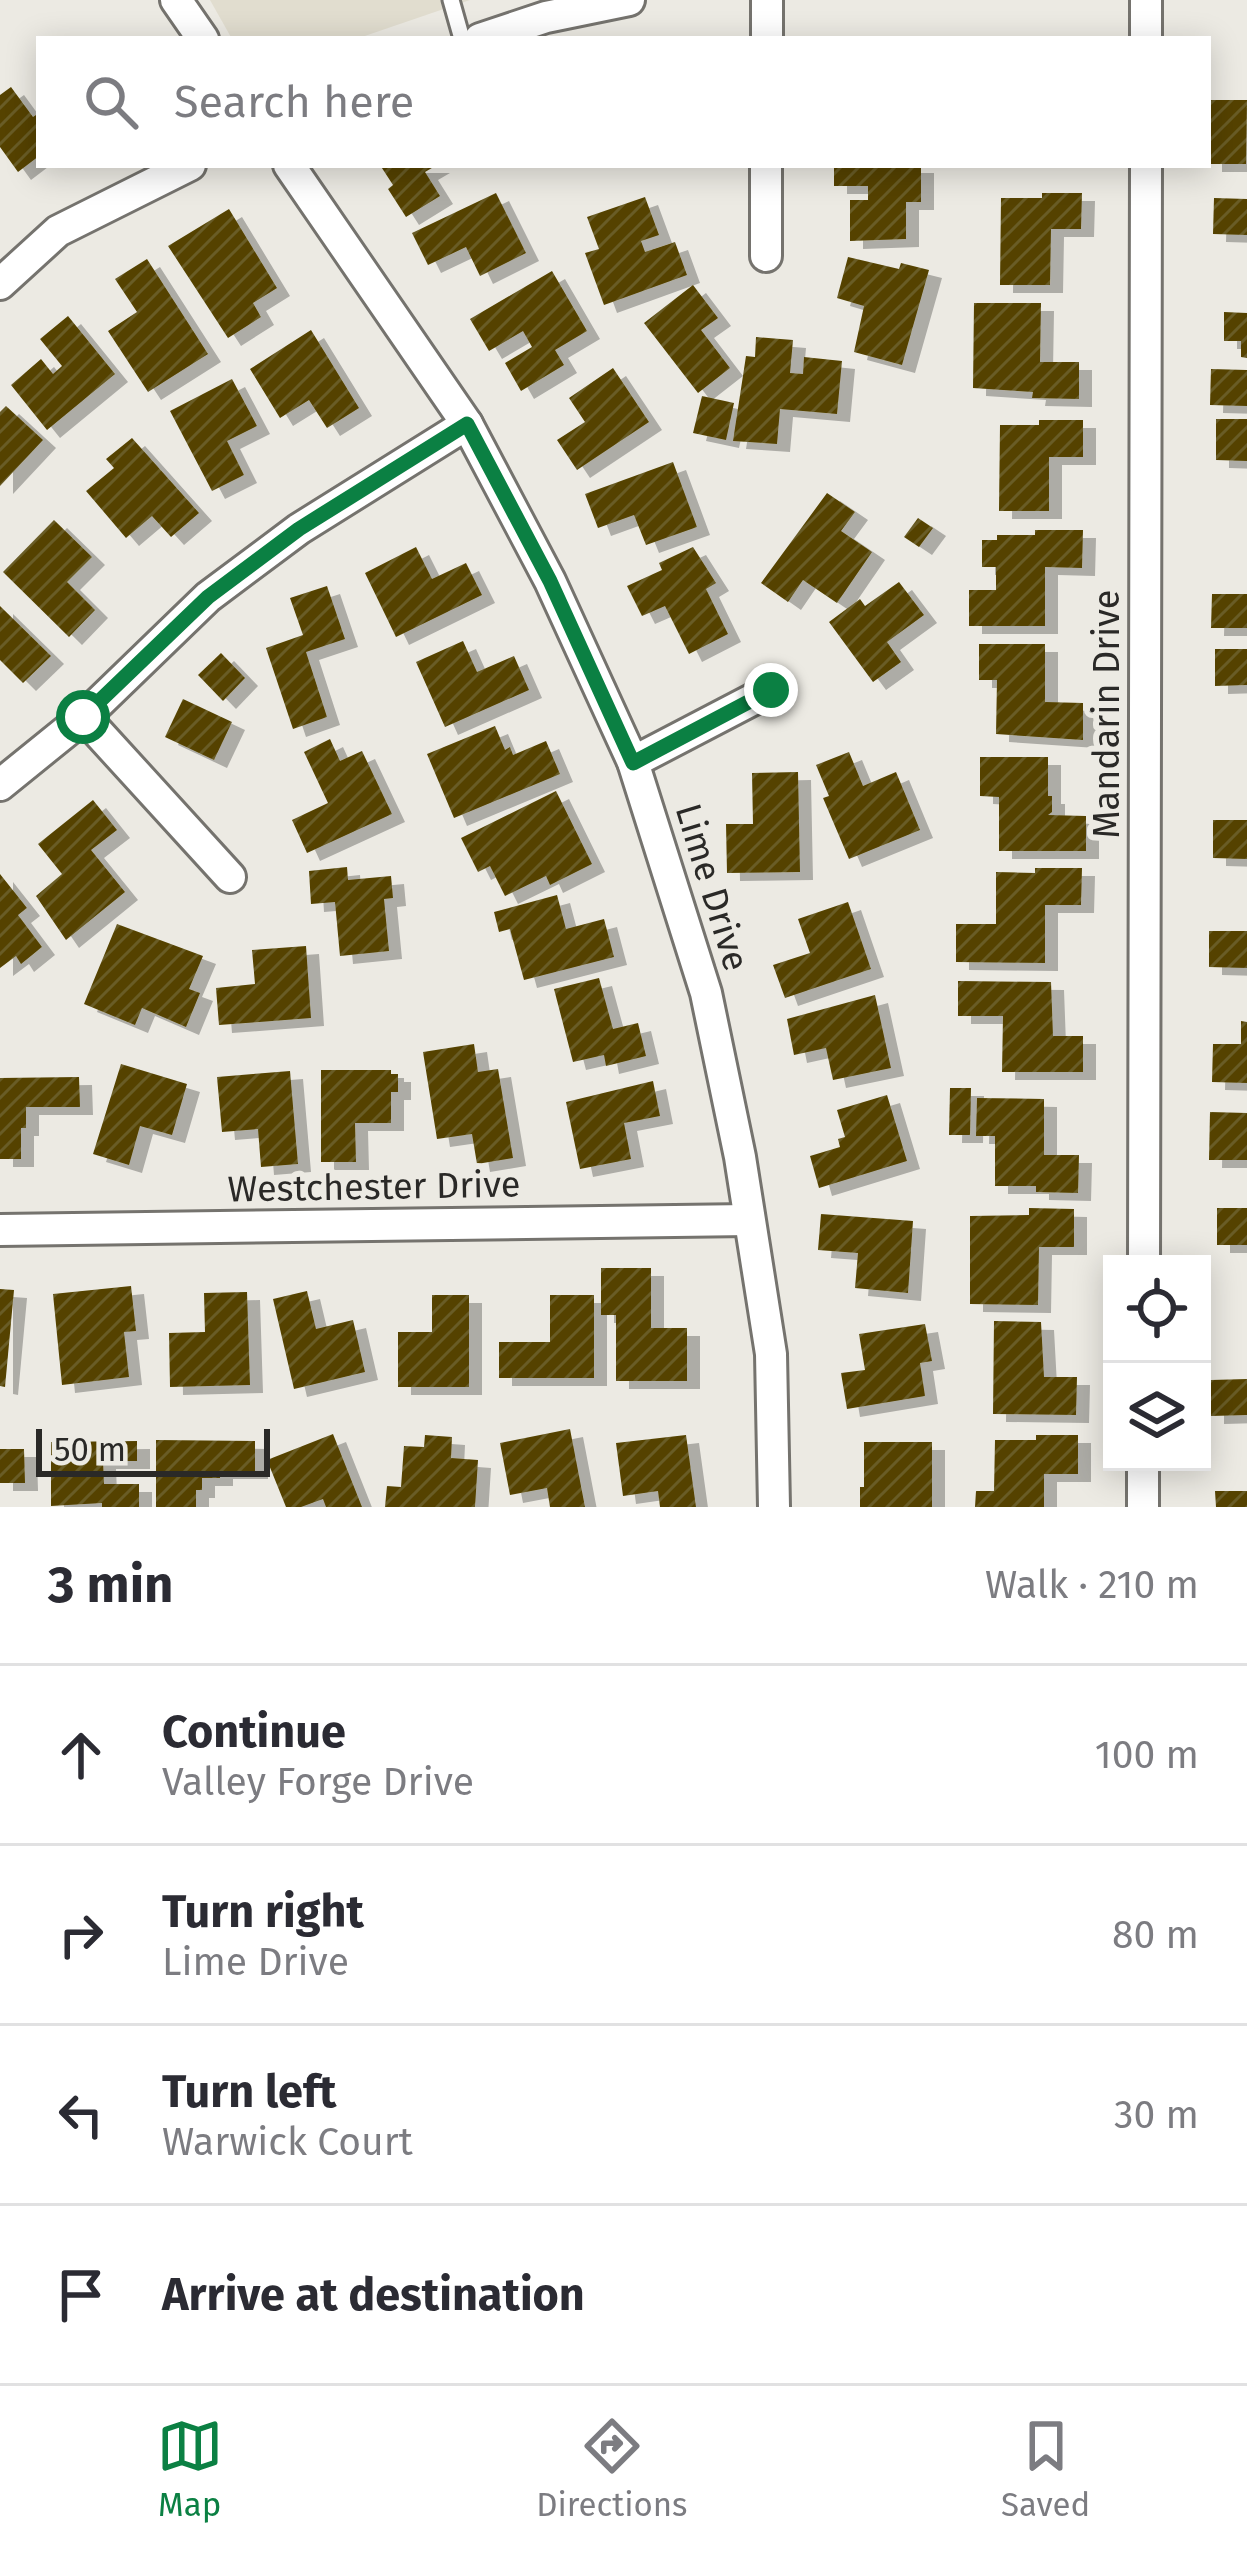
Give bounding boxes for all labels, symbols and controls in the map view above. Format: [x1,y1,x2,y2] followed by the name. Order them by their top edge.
[36,36,1211,168] search box
[78,69,144,135] icon: search
[174,75,414,129] text: Search here
[1085,590,1129,838] street label: Mandarin Drive
[744,663,798,717] route end
[56,690,110,744] route start
[666,798,758,976] street label: Lime Drive
[227,1162,521,1212] street label: Westchester Drive
[1103,1255,1211,1471] map controls
[1103,1255,1211,1363] button: locate
[1103,1363,1211,1471] button: layers
[36,1423,270,1476] scale bar
[54,1430,126,1470] text: 50 m
[48,1554,174,1616] text: 3 min
[985,1562,1199,1608] text: Walk · 210 m
[162,1705,346,1759] text: Continue
[48,1722,114,1788] icon: ahead
[1095,1732,1199,1778] text: 100 m
[162,1759,474,1805] text: Valley Forge Drive
[162,1885,364,1939] text: Turn right
[48,1902,114,1968] icon: right
[1112,1912,1199,1958] text: 80 m
[162,1939,349,1985] text: Lime Drive
[162,2065,336,2119] text: Turn left
[48,2082,114,2148] icon: left
[1114,2092,1199,2138] text: 30 m
[162,2119,413,2165] text: Warwick Court
[48,2262,114,2328] icon: arrive
[162,2268,585,2322] text: Arrive at destination
[157,2413,223,2525] tab: Map
[536,2413,688,2525] tab: Directions
[1001,2413,1090,2525] tab: Saved

